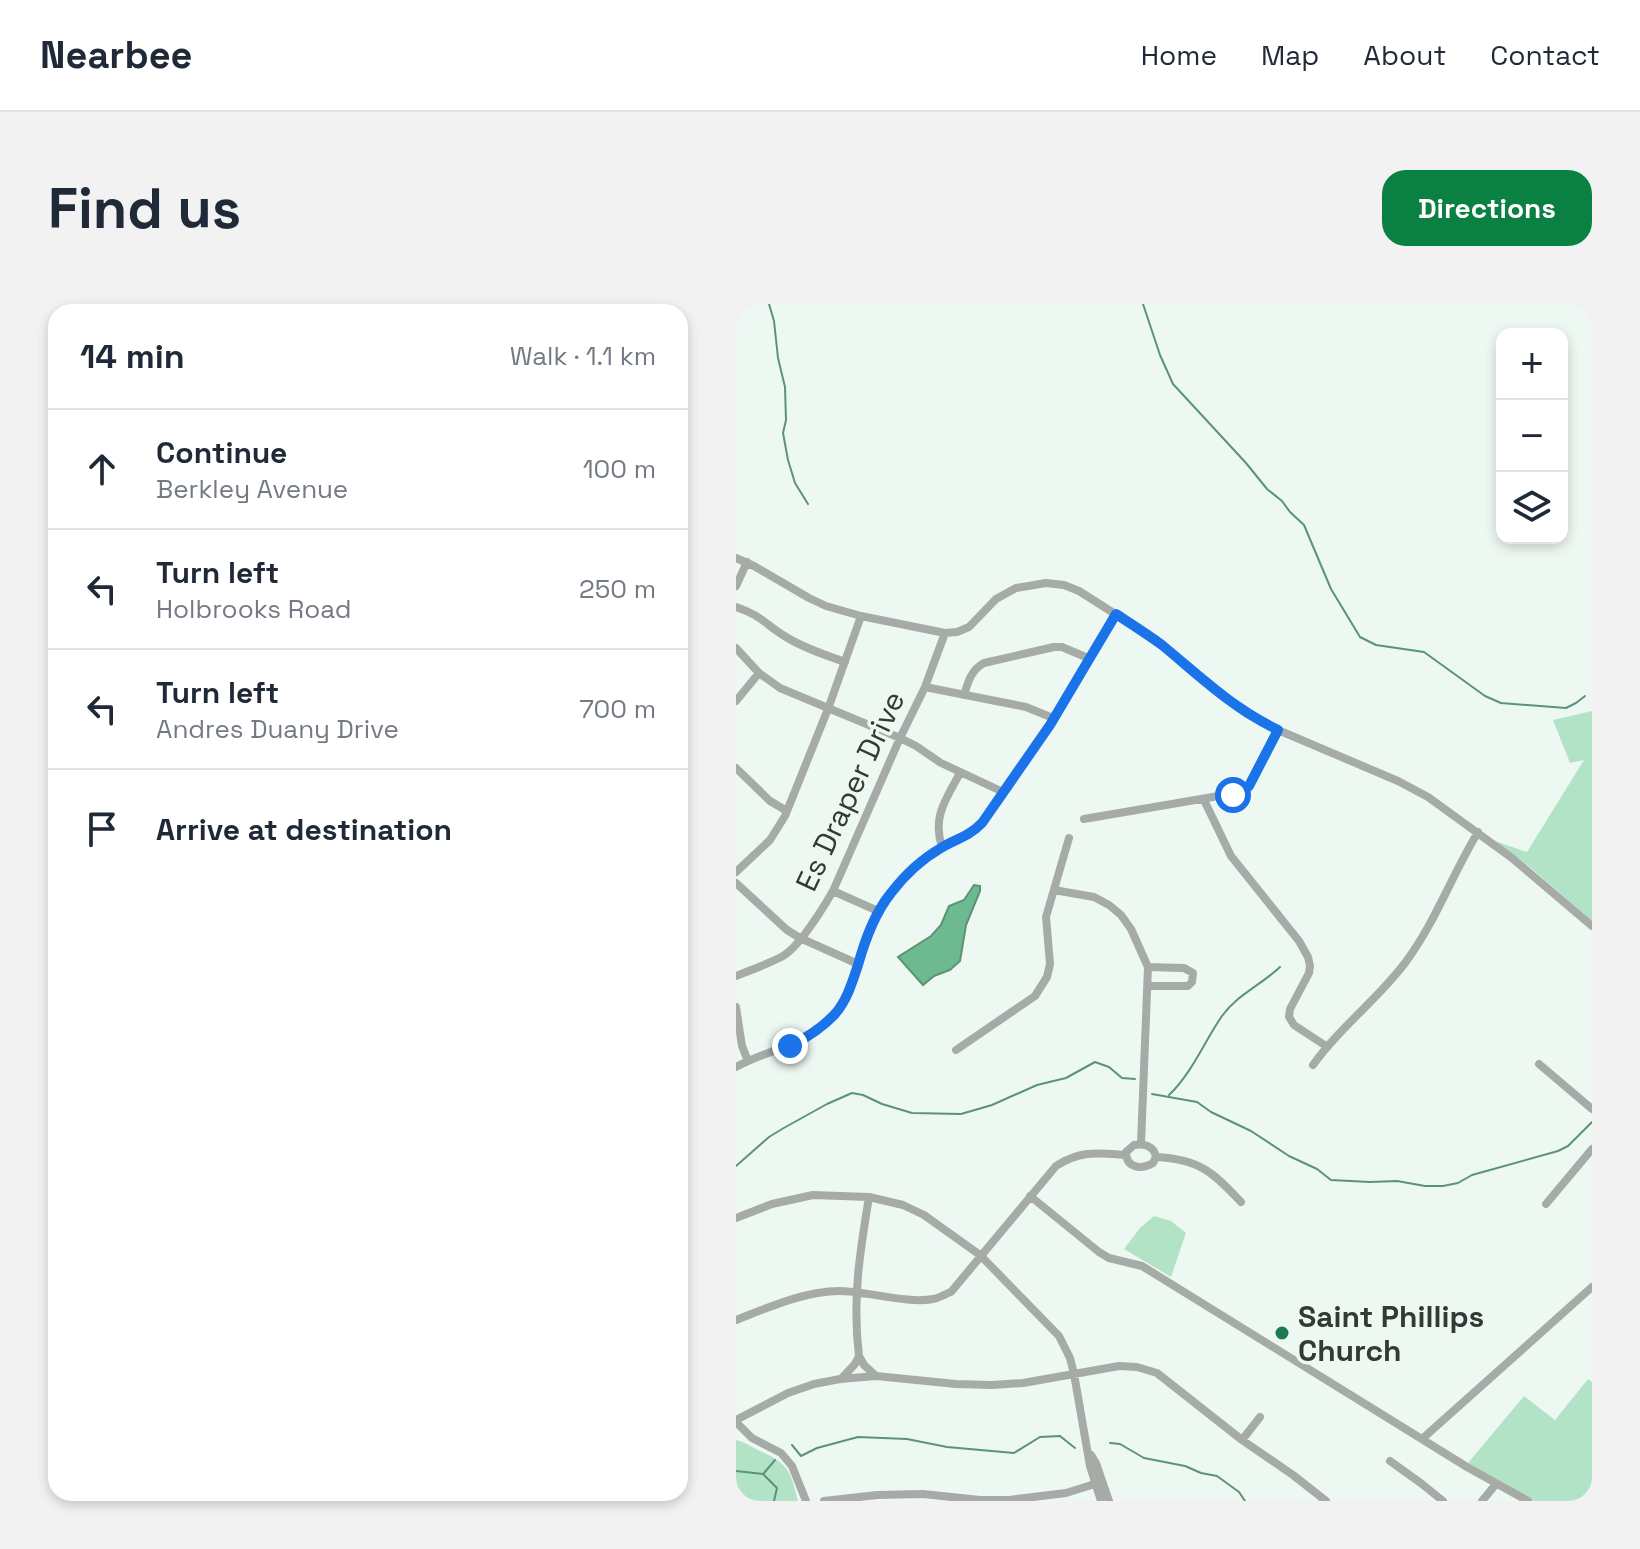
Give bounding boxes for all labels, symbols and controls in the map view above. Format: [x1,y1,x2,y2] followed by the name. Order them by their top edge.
[40,31,193,79] text: Nearbee
[1141,37,1217,73] text: Home
[1261,37,1319,73] text: Map
[1363,37,1446,73] text: About
[1490,37,1600,73] text: Contact
[1382,170,1592,246] button: Directions
[48,173,241,244] text: Find us
[1496,328,1568,544] map controls
[1496,328,1568,400] button: +
[80,335,185,378] text: 14 min
[510,339,656,373] text: Walk · 1.1 km
[1496,400,1568,472] button: −
[156,433,287,472] text: Continue
[80,447,124,491] icon: ahead
[583,452,656,486] text: 100 m
[156,472,348,506] text: Berkley Avenue
[1496,472,1568,544] button: layers
[156,553,279,592] text: Turn left
[80,567,124,611] icon: left
[579,572,656,606] text: 250 m
[156,592,352,626] text: Holbrooks Road
[156,673,279,712] text: Turn left
[787,685,913,897] street label: Es Draper Drive
[80,687,124,731] icon: left
[579,692,656,726] text: 700 m
[156,712,399,746] text: Andres Duany Drive
[1215,777,1251,813] route start
[80,807,124,851] icon: arrive
[156,810,452,849] text: Arrive at destination
[772,1028,808,1064] route end
[1298,1297,1484,1370] place label: Saint Phillips Church
[1273,1324,1291,1342] marker: Saint Phillips Church

